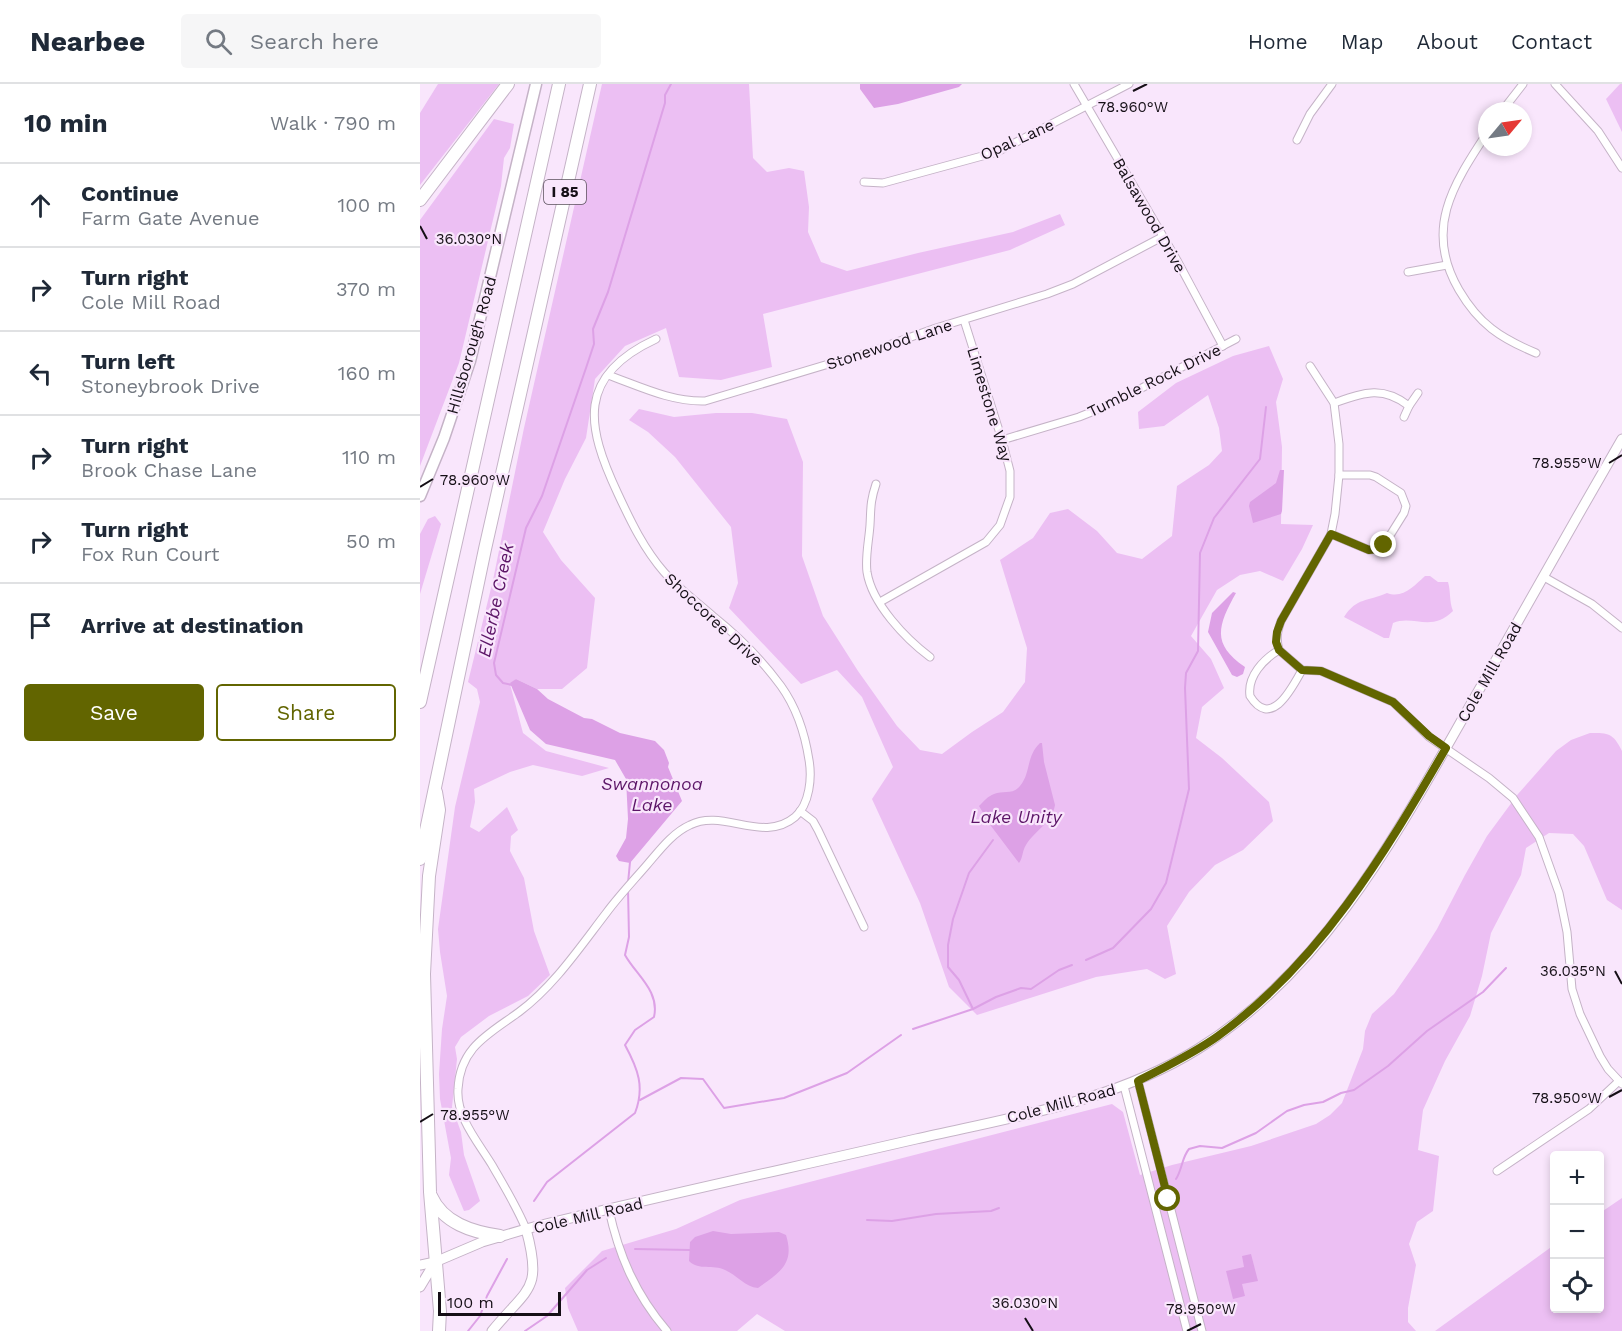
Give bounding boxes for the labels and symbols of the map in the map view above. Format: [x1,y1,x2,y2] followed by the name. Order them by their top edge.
[1098,98,1168,116] text: 78.960°W
[1478,102,1532,156] north arrow
[977,115,1057,164] street label: Opal Lane
[1109,155,1190,276] street label: Balsawood Drive
[544,180,586,204] road number: I 85
[436,230,502,248] text: 36.030°N
[443,274,500,416] street label: Hillsborough Road
[824,315,954,374] street label: Stonewood Lane
[1084,340,1224,421] street label: Tumble Rock Drive
[963,345,1016,464] street label: Limestone Way
[1532,454,1602,472] text: 78.955°W
[440,471,510,489] text: 78.960°W
[1370,531,1396,557] route end
[473,540,518,659] water label: Ellerbe Creek
[661,569,767,670] street label: Shoccoree Drive
[1453,619,1526,725] street label: Cole Mill Road
[601,773,703,815] water label: Swannonoa Lake
[970,806,1064,827] water label: Lake Unity
[1540,962,1606,980] text: 36.035°N
[1005,1080,1118,1127] street label: Cole Mill Road
[1532,1089,1602,1107] text: 78.950°W
[440,1106,510,1124] text: 78.955°W
[1154,1185,1180,1211] route start
[531,1194,645,1237] street label: Cole Mill Road
[438,1289,561,1316] scale bar
[992,1294,1058,1312] text: 36.030°N
[1166,1300,1236,1318] text: 78.950°W

